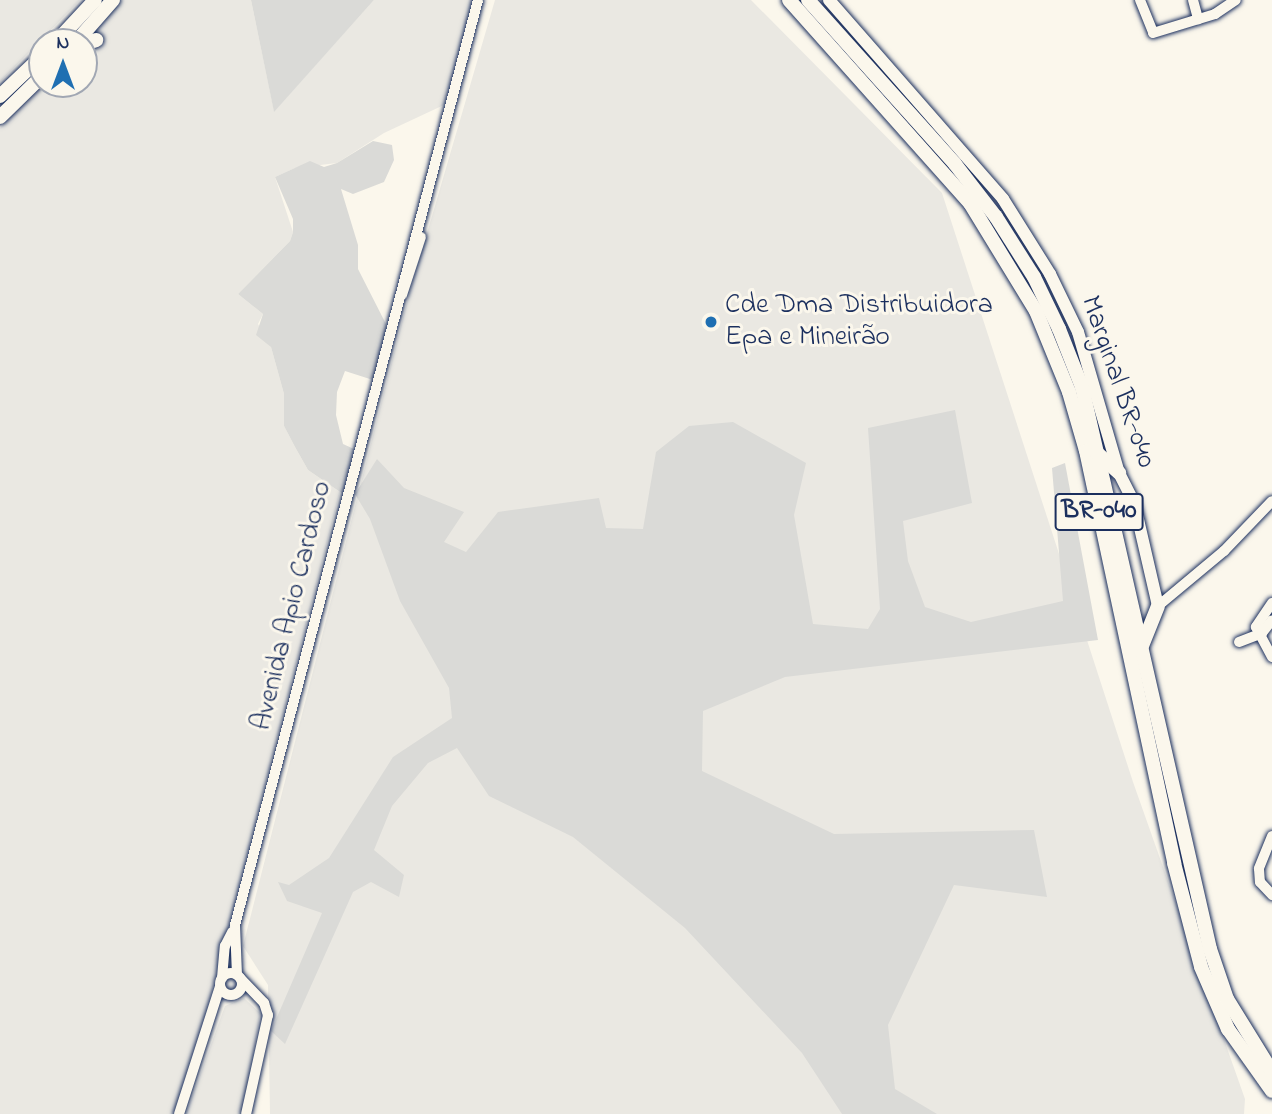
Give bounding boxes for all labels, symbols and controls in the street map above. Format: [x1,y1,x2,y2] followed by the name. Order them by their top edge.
[28,28,98,98] north arrow
[57,30,69,57] text: N
[725,289,993,355] place label: Cde Dma Distribuidora Epa e Mineirão
[1072,292,1162,472] street label: Marginal BR-040
[703,314,719,330] marker: Cde Dma Distribuidora Epa e Mineirão
[246,478,340,734] street label: Avenida Apio Cardoso
[1054,490,1144,534] road number: BR-040

